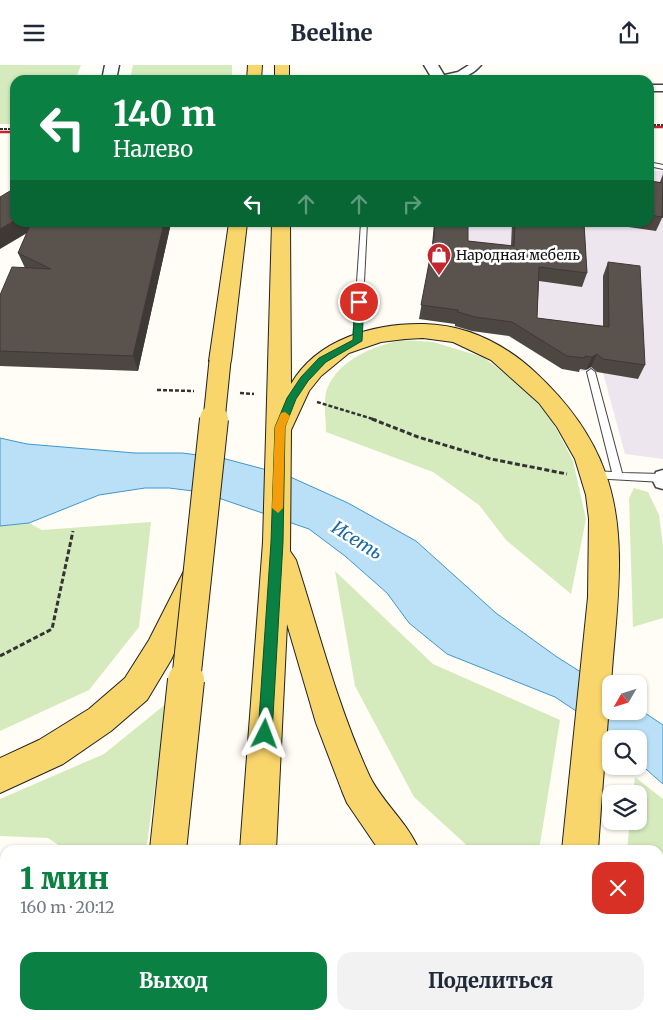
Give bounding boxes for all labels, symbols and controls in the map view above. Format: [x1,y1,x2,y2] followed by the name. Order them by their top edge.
[20,19,48,47] icon: menu
[290,19,373,47] text: Beeline
[615,19,643,47] icon: share
[113,92,216,136] text: 140 m
[30,95,95,160] icon: left
[113,135,193,163] text: Налево
[239,190,267,218] icon: left
[292,190,320,218] icon: ahead
[345,190,373,218] icon: ahead
[398,190,426,218] icon: right
[426,242,452,276] shop icon: Народная мебель
[456,246,580,264] place label: Народная мебель
[338,281,380,323] pin
[345,288,373,316] icon: arrive
[327,515,387,565] water label: Исеть
[602,675,648,720] north arrow
[602,675,647,830] map controls
[238,707,290,759] position arrow
[602,730,647,775] button: search
[602,785,647,830] button: layers
[20,859,109,897] text: 1 мин
[592,862,644,914] button: close
[20,897,115,917] text: 160 m · 20:12
[20,952,327,1010] button: Выход
[337,952,644,1010] button: Поделиться

